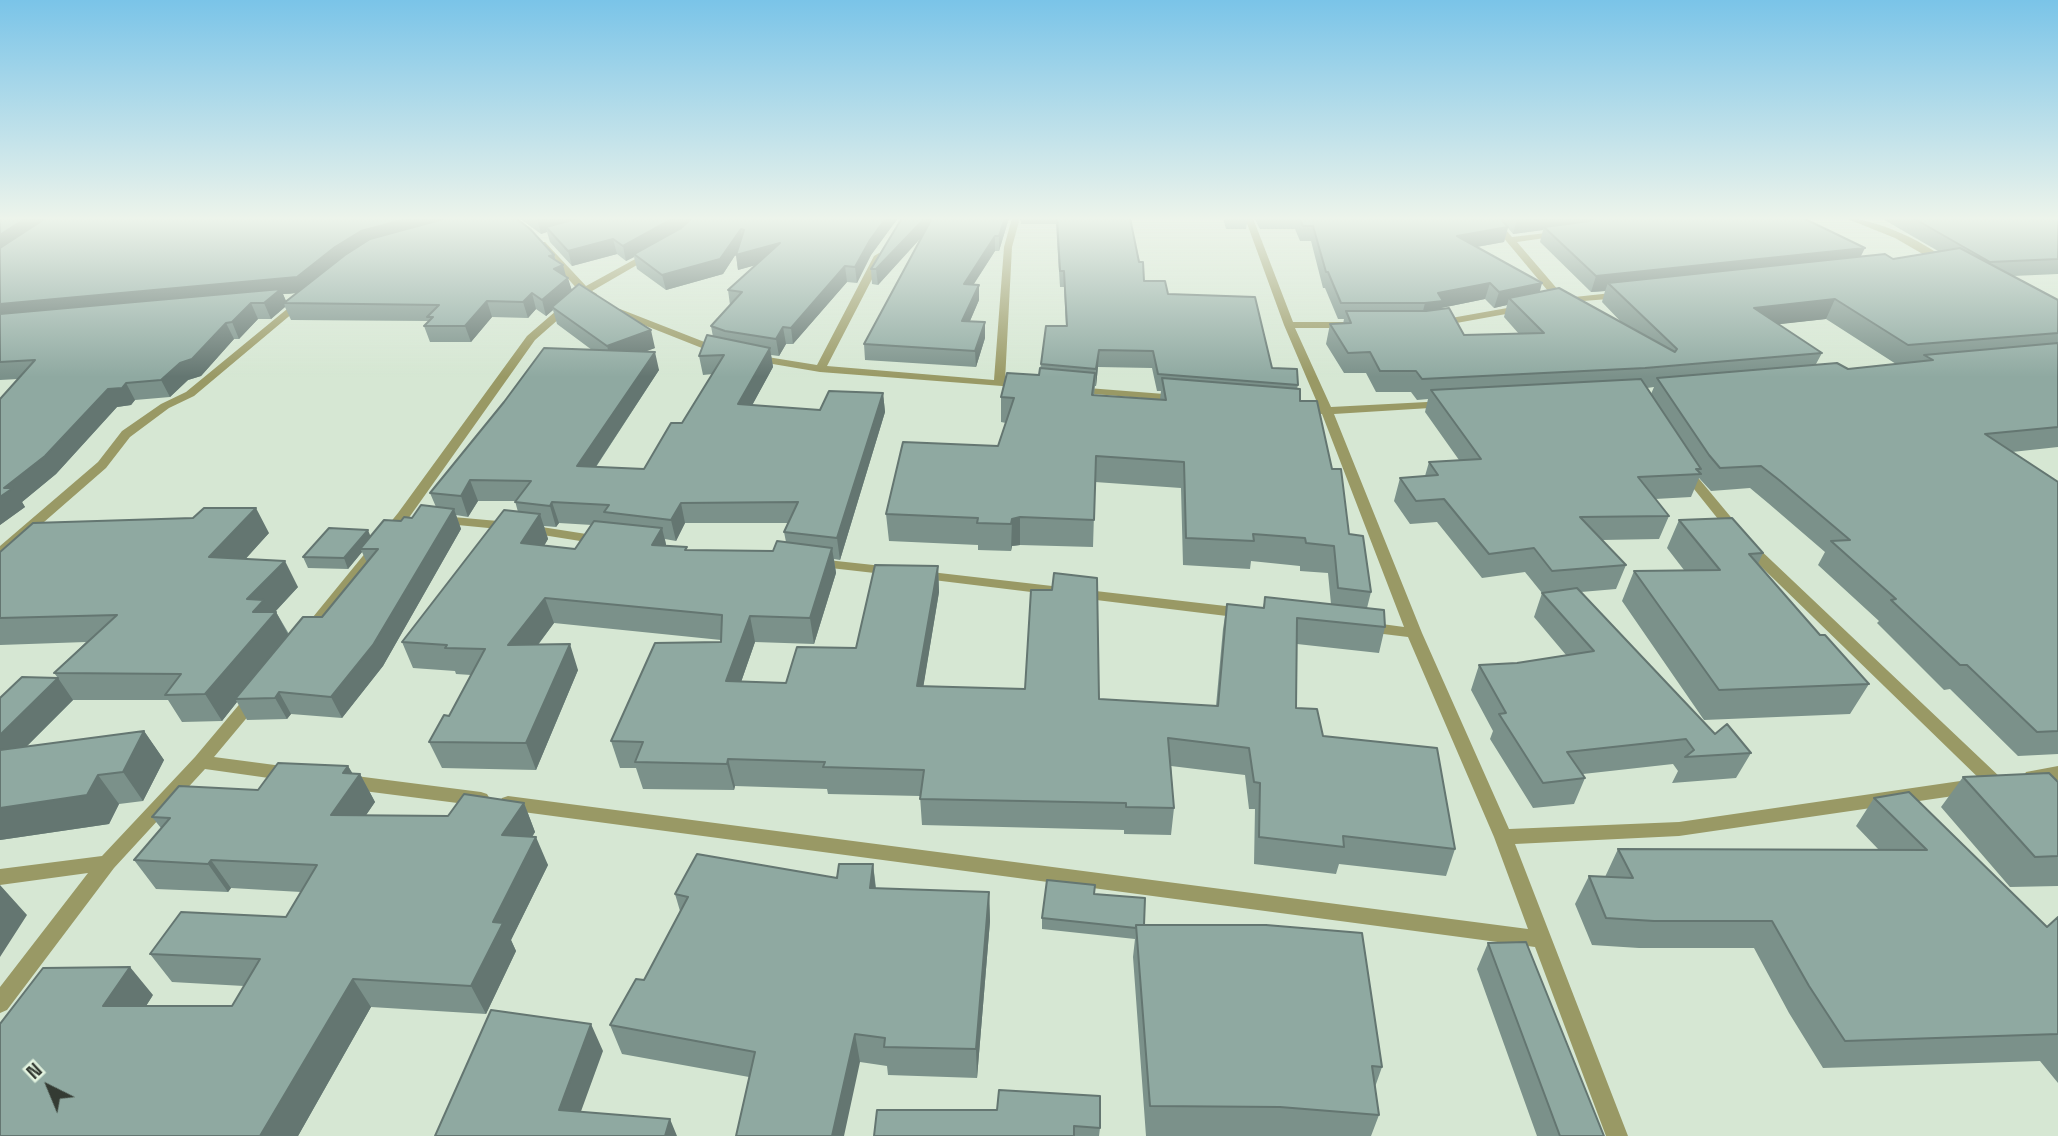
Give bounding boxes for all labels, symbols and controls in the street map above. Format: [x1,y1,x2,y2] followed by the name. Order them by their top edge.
[14,1052,84,1122] north arrow
[21,1058,48,1085] text: N

